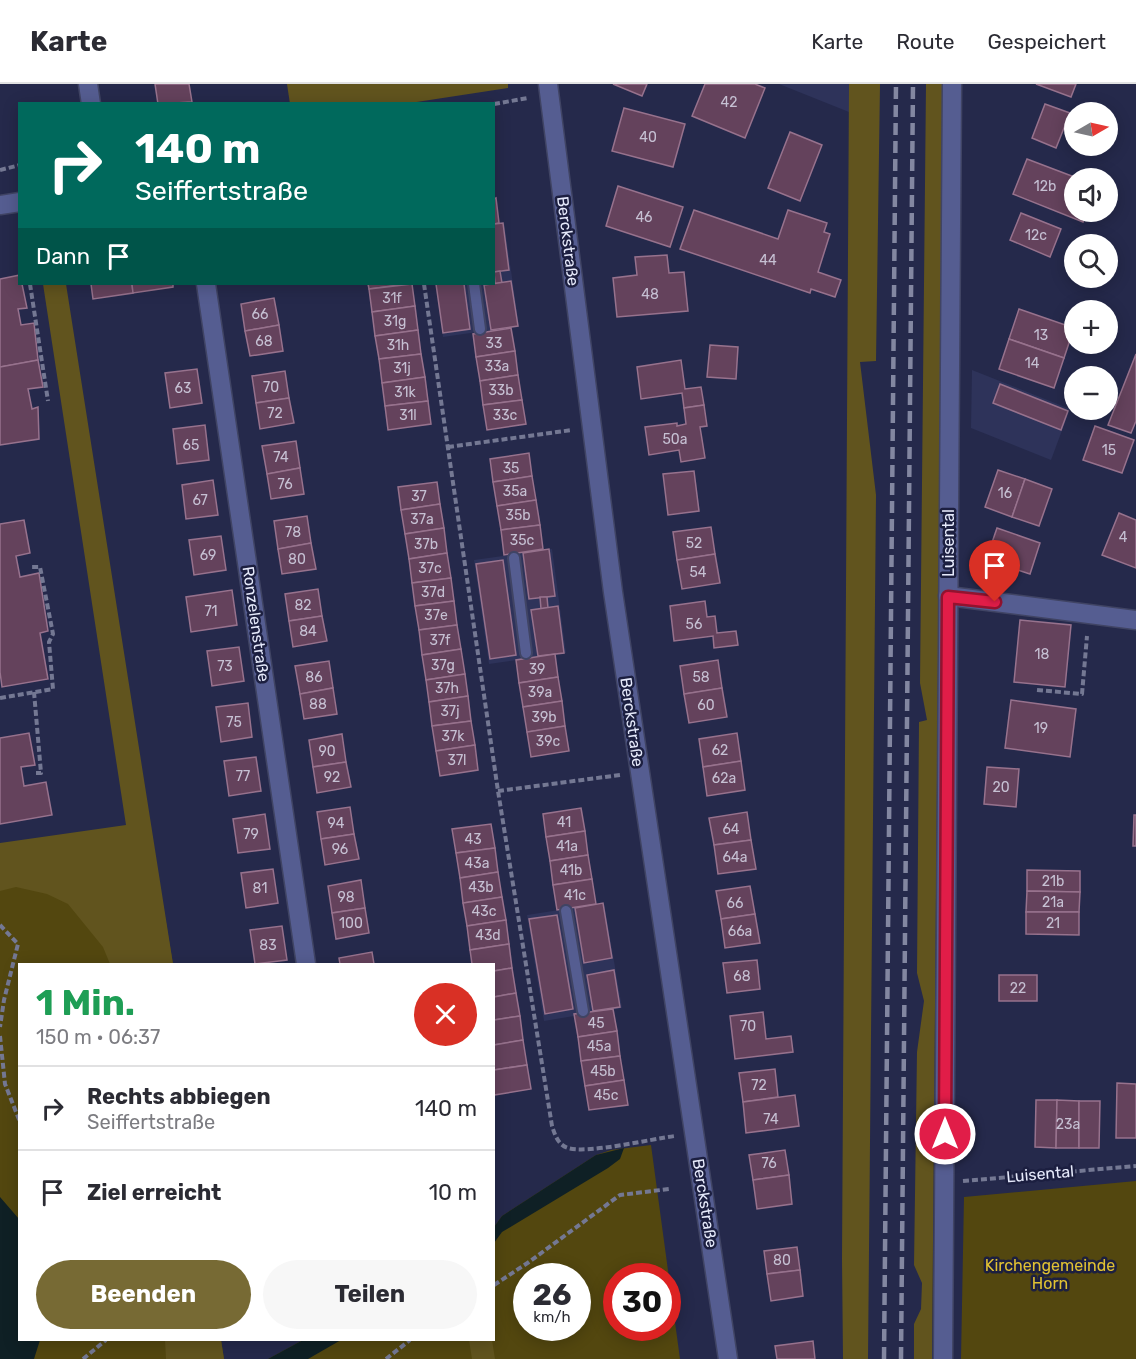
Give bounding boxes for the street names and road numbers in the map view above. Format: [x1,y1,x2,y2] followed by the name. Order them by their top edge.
[553,195,583,287] street label: Berckstraße
[939,509,958,577] street label: Luisental
[238,565,274,683] street label: Ronzelenstraße
[616,676,648,768] street label: Berckstraße
[689,1157,721,1249] street label: Berckstraße
[1005,1162,1075,1186] street label: Luisental

